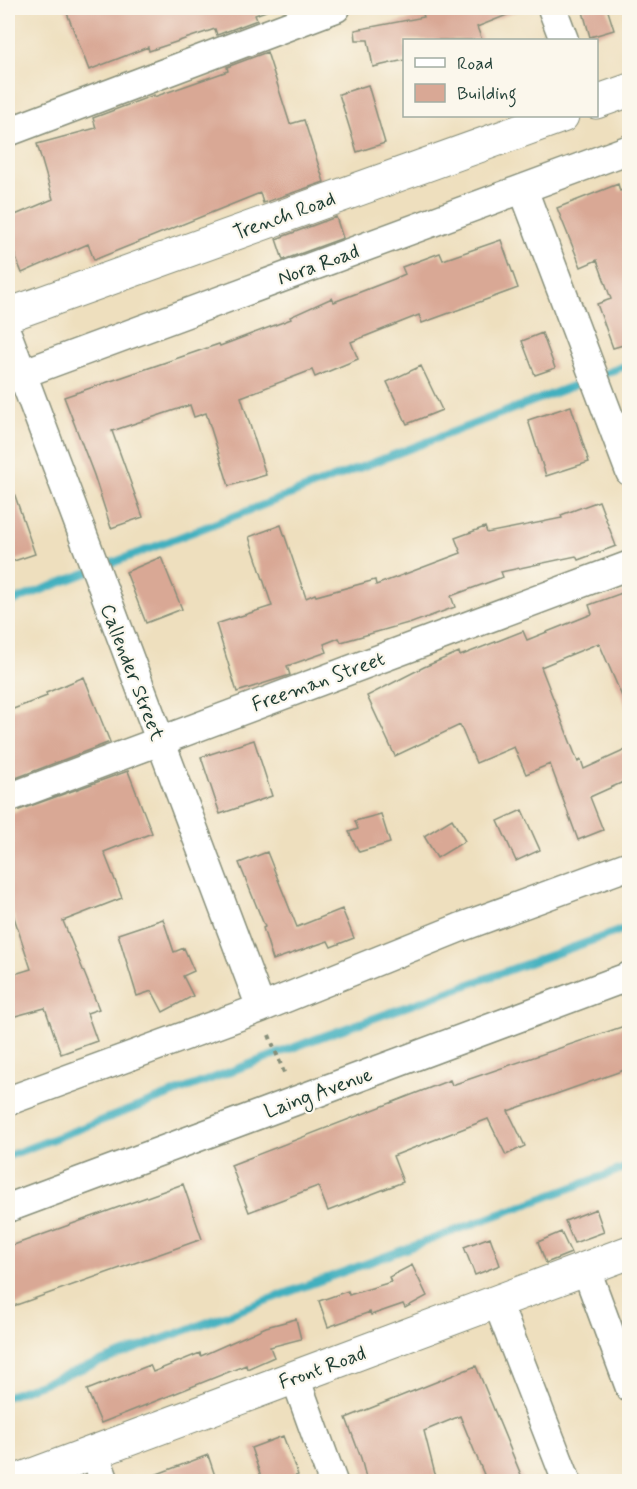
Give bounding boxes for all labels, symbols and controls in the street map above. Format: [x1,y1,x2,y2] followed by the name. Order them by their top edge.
[403,39,598,117] legend
[457,52,493,76] text: Road
[457,82,517,108] text: Building
[230,186,339,247] street label: Trench Road
[274,238,363,293] street label: Nora Road
[93,600,170,745] street label: Callender Street
[248,646,389,719] street label: Freeman Street
[261,1061,377,1126] street label: Laing Avenue
[275,1340,370,1397] street label: Front Road

